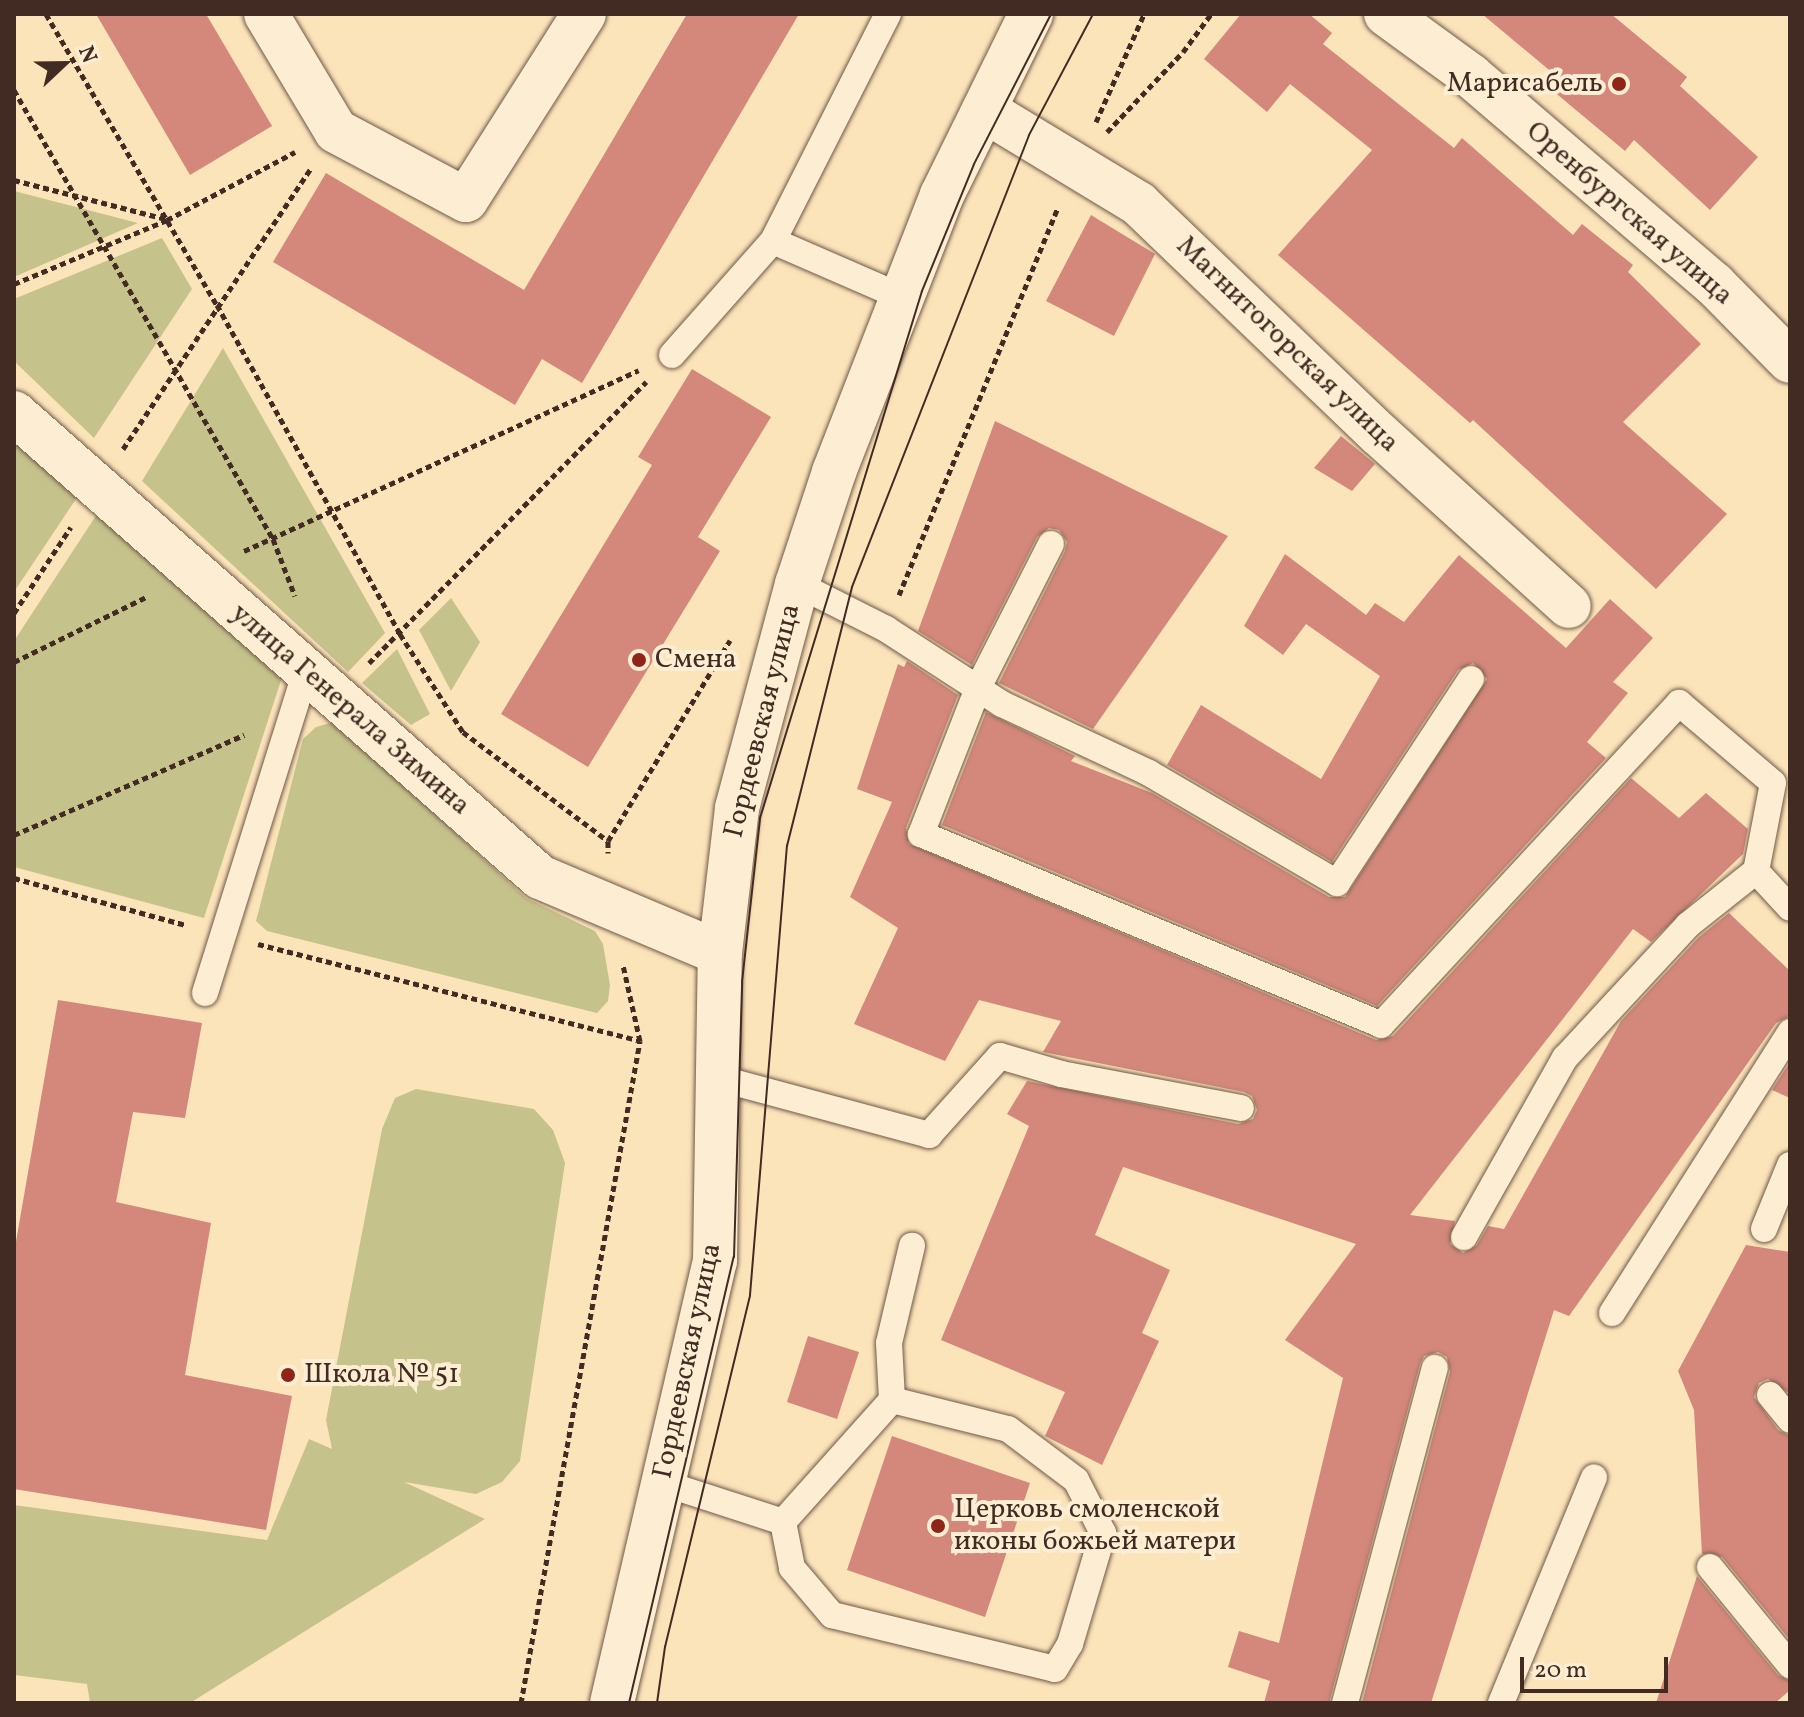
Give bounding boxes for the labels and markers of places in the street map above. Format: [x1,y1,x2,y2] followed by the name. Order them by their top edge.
[1447,67,1603,101] place label: Марисабель
[1610,75,1628,93] marker: Марисабель
[655,643,737,677] place label: Смена
[630,651,648,669] marker: Смена
[304,1358,459,1392] place label: Школа № 51
[279,1366,297,1384] marker: Школа № 51
[954,1493,1236,1559] place label: Церковь смоленской иконы божьей матери
[929,1517,947,1535] marker: Церковь смоленской иконы божьей матери

